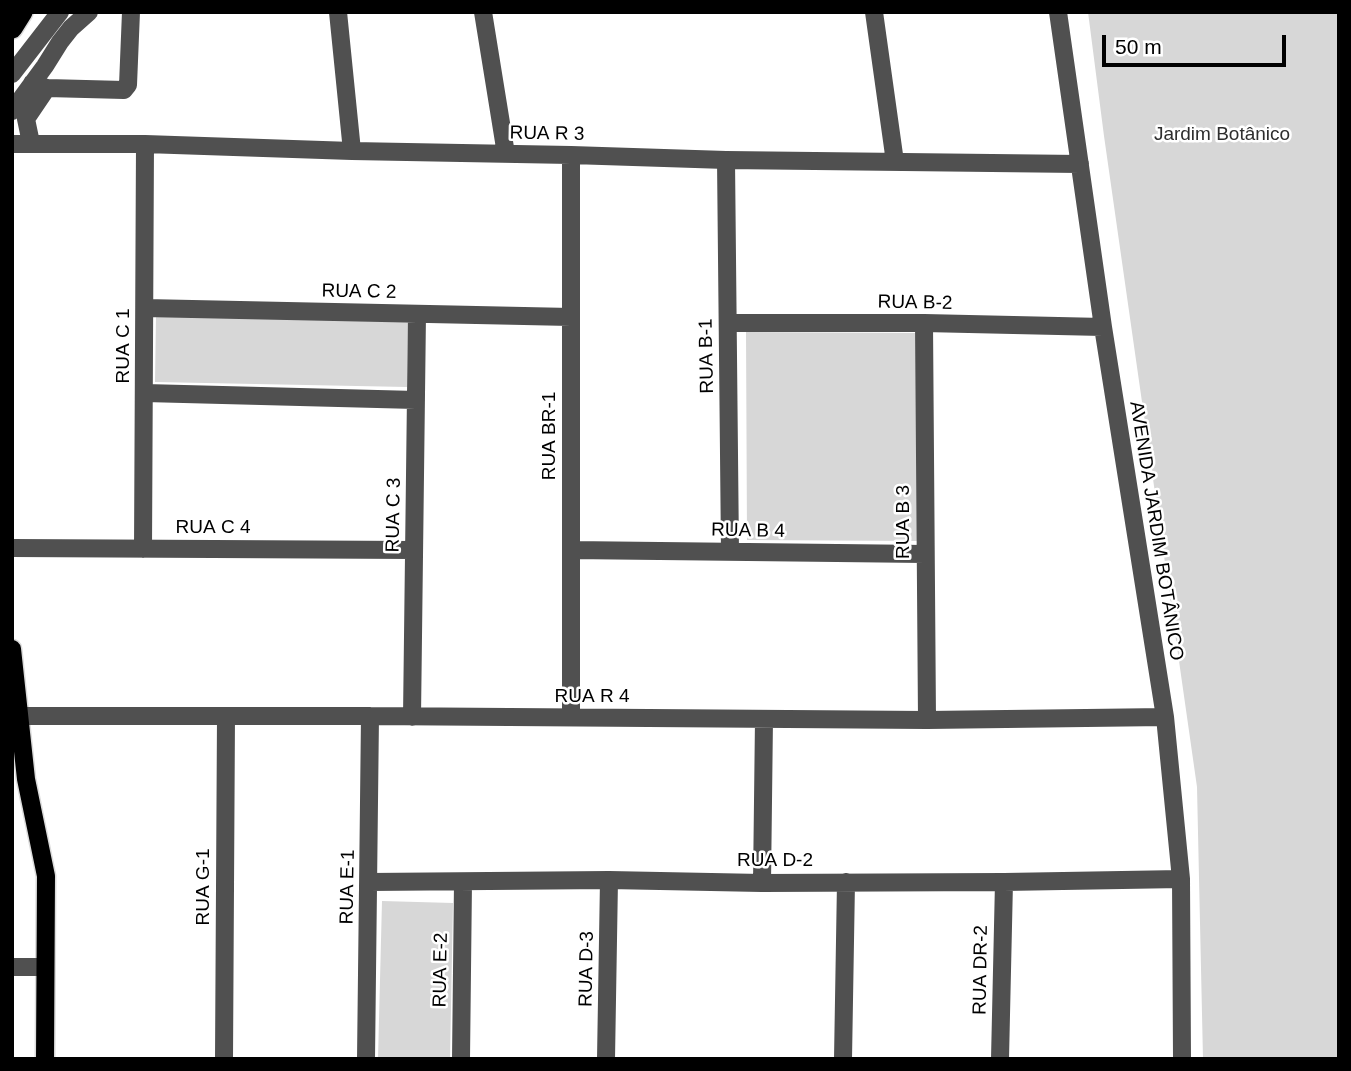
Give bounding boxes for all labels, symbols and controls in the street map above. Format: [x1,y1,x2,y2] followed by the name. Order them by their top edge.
[1106,21,1290,65] scale bar
[1115,35,1162,58] text: 50 m
[509,122,585,146] street label: RUA R 3
[1154,124,1290,146] park label: Jardim Botânico
[321,280,397,304] street label: RUA C 2
[877,291,953,315] street label: RUA B-2
[113,309,135,383] street label: RUA C 1
[695,318,719,394] street label: RUA B-1
[539,392,561,480] street label: RUA BR-1
[1124,400,1188,662] street label: AVENIDA JARDIM BOTÂNICO
[382,477,406,553] street label: RUA C 3
[893,485,915,559] street label: RUA B 3
[176,517,250,539] street label: RUA C 4
[711,519,785,543] street label: RUA B 4
[555,686,629,708] street label: RUA R 4
[193,848,215,926] street label: RUA G-1
[336,849,360,925] street label: RUA E-1
[737,850,813,872] street label: RUA D-2
[969,925,993,1015] street label: RUA DR-2
[575,931,599,1007] street label: RUA D-3
[429,932,453,1008] street label: RUA E-2

